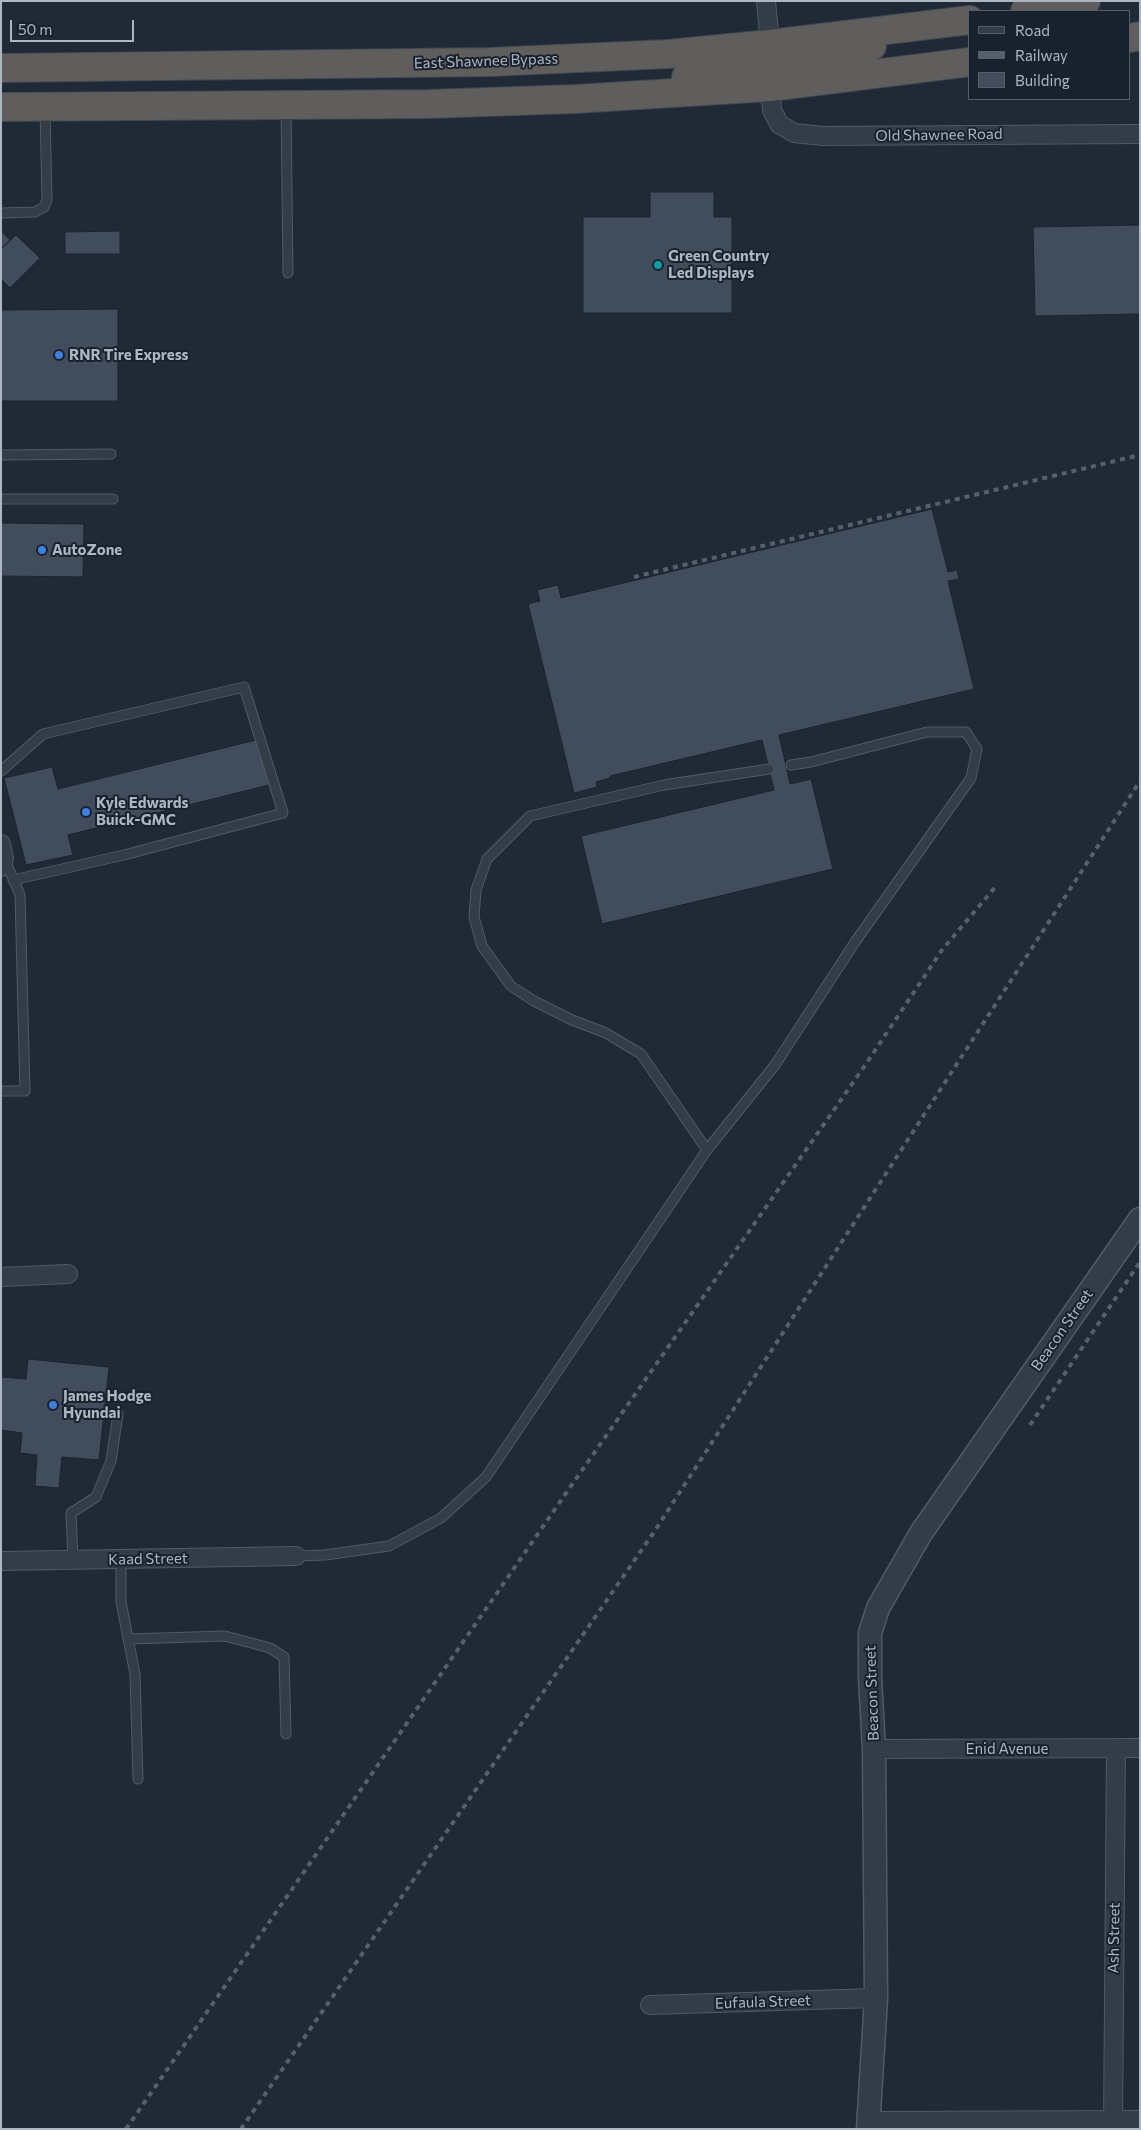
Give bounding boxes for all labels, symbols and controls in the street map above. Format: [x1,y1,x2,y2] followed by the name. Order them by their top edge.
[12,10,136,42] scale bar
[968,10,1131,100] legend
[18,20,52,38] text: 50 m
[1015,21,1050,39] text: Road
[1015,46,1068,64] text: Railway
[413,49,559,73] street label: East Shawnee Bypass
[1015,71,1070,89] text: Building
[875,125,1003,145] street label: Old Shawnee Road
[668,247,769,282] place label: Green Country Led Displays
[652,259,664,271] marker: Green Country Led Displays
[69,346,189,364] place label: RNR Tire Express
[53,349,65,361] marker: RNR Tire Express
[52,541,122,559] place label: AutoZone
[36,544,48,556] marker: AutoZone
[96,794,188,829] place label: Kyle Edwards Buick-GMC
[80,806,92,818] marker: Kyle Edwards Buick-GMC
[1027,1286,1097,1374] street label: Beacon Street
[63,1387,152,1422] place label: James Hodge Hyundai
[47,1399,59,1411] marker: James Hodge Hyundai
[108,1549,188,1569] street label: Kaad Street
[861,1645,883,1741] street label: Beacon Street
[966,1740,1048,1758] street label: Enid Avenue
[1104,1902,1124,1974] street label: Ash Street
[715,1991,811,2013] street label: Eufaula Street

